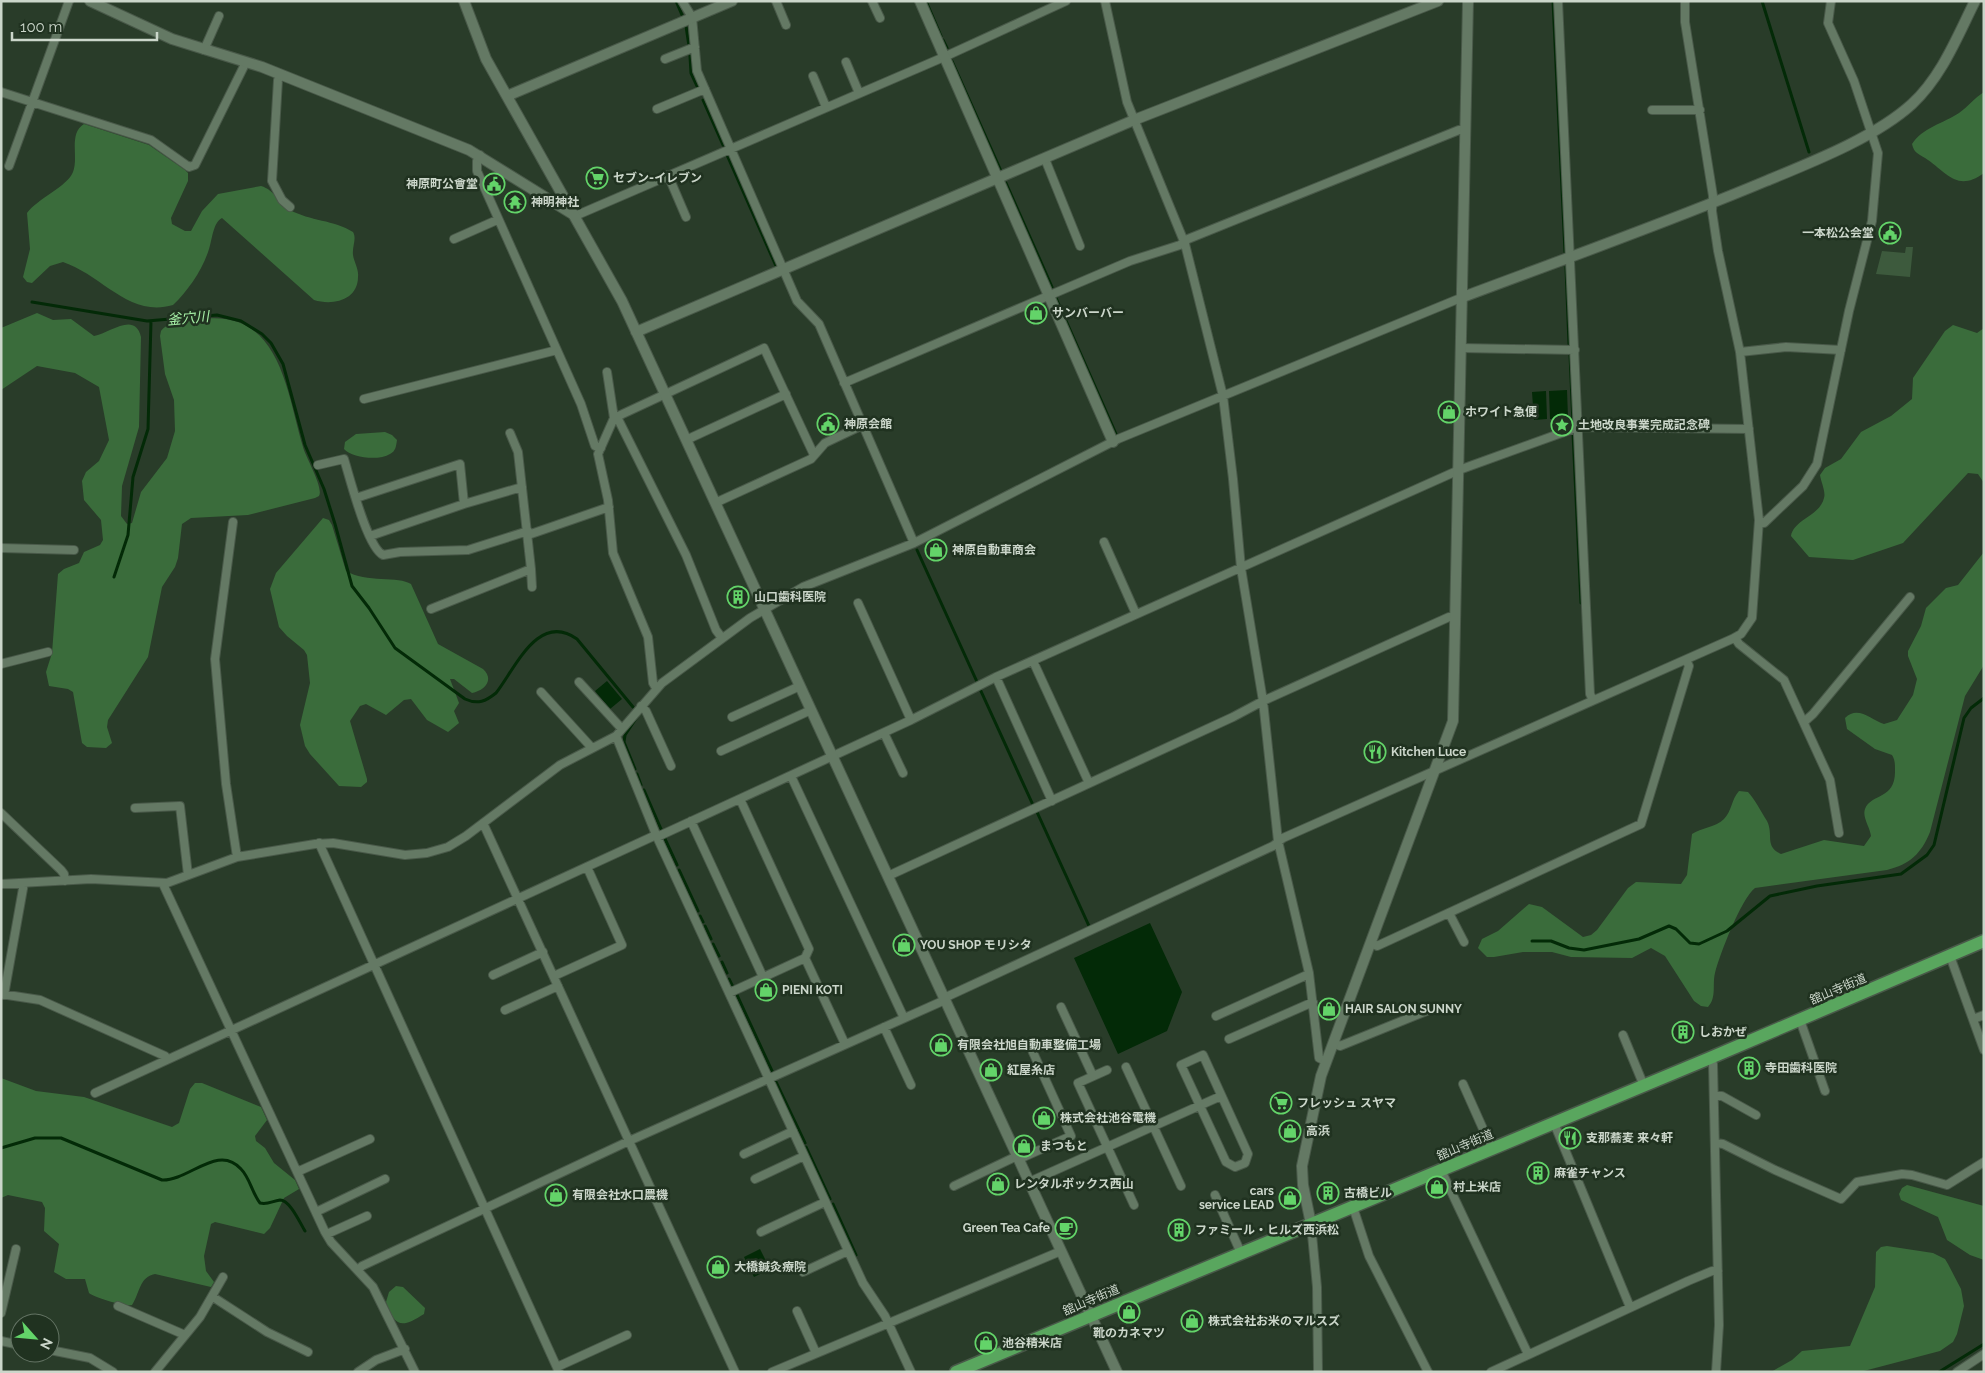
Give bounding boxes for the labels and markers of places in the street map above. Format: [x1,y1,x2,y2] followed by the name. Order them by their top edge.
[585,166,609,190] supermarket icon: セブン-イレブン
[613,171,702,185] place label: セブン-イレブン
[482,172,506,196] public building icon: 神原町公會堂
[406,177,478,191] place label: 神原町公會堂
[503,190,527,214] temple icon: 神明神社
[531,195,579,209] place label: 神明神社
[1878,221,1902,245] public building icon: 一本松公会堂
[1802,226,1874,240] place label: 一本松公会堂
[1024,301,1048,325] shop icon: サンバーバー
[1052,306,1124,320] place label: サンバーバー
[1437,400,1461,424] shop icon: ホワイト急便
[1465,405,1537,419] place label: ホワイト急便
[816,412,840,436] public building icon: 神原会館
[1550,413,1574,437] place icon: 土地改良事業完成記念碑
[844,417,892,431] place label: 神原会館
[1578,418,1710,432] place label: 土地改良事業完成記念碑
[924,538,948,562] shop icon: 神原自動車商会
[952,543,1036,557] place label: 神原自動車商会
[726,585,750,609] building icon: 山口歯科医院
[754,590,826,604] place label: 山口歯科医院
[1363,740,1387,764] restaurant icon: Kitchen Luce
[1391,745,1466,759] place label: Kitchen Luce
[892,933,916,957] shop icon: YOU SHOP モリシタ
[920,938,1032,952] place label: YOU SHOP モリシタ
[754,978,778,1002] shop icon: PIENI KOTI
[782,983,843,997] place label: PIENI KOTI
[1317,997,1341,1021] shop icon: HAIR SALON SUNNY
[1345,1002,1462,1016] place label: HAIR SALON SUNNY
[1671,1020,1695,1044] building icon: しおかぜ
[1699,1025,1747,1039] place label: しおかぜ
[929,1033,953,1057] shop icon: 有限会社旭自動車整備工場
[957,1038,1101,1052] place label: 有限会社旭自動車整備工場
[1737,1056,1761,1080] building icon: 寺田歯科医院
[979,1058,1003,1082] shop icon: 紅屋糸店
[1765,1061,1837,1075] place label: 寺田歯科医院
[1007,1063,1055,1077] place label: 紅屋糸店
[1269,1091,1293,1115] supermarket icon: フレッシュ スヤマ
[1297,1096,1396,1110] place label: フレッシュ スヤマ
[1032,1106,1056,1130] shop icon: 株式会社池谷電機
[1060,1111,1156,1125] place label: 株式会社池谷電機
[1278,1119,1302,1143] shop icon: 高浜
[1306,1124,1330,1138] place label: 高浜
[1558,1126,1582,1150] restaurant icon: 支那蕎麦 来々軒
[1586,1131,1673,1145] place label: 支那蕎麦 来々軒
[1012,1134,1036,1158] shop icon: まつもと
[1040,1139,1088,1153] place label: まつもと
[1526,1161,1550,1185] building icon: 麻雀チャンス
[1554,1166,1626,1180] place label: 麻雀チャンス
[986,1172,1010,1196] shop icon: レンタルボックス西山
[1425,1175,1449,1199] shop icon: 村上米店
[1014,1177,1134,1191] place label: レンタルボックス西山
[1453,1180,1501,1194] place label: 村上米店
[1316,1181,1340,1205] building icon: 古橋ビル
[544,1183,568,1207] shop icon: 有限会社水口農機
[1199,1184,1274,1212] place label: cars service LEAD
[1278,1186,1302,1210] shop icon: cars service LEAD
[1344,1186,1392,1200] place label: 古橋ビル
[572,1188,668,1202] place label: 有限会社水口農機
[1054,1216,1078,1240] cafe icon: Green Tea Cafe
[1167,1218,1191,1242] building icon: ファミール・ヒルズ西浜松
[963,1221,1050,1235] place label: Green Tea Cafe
[1195,1223,1339,1237] place label: ファミール・ヒルズ西浜松
[706,1255,730,1279] shop icon: 大橋鍼灸療院
[734,1260,806,1274] place label: 大橋鍼灸療院
[1117,1300,1141,1324] shop icon: 靴のカネマツ
[1180,1309,1204,1333] shop icon: 株式会社お米のマルスズ
[1208,1314,1340,1328] place label: 株式会社お米のマルスズ
[1093,1326,1165,1340] place label: 靴のカネマツ
[974,1331,998,1355] shop icon: 池谷精米店
[1002,1336,1062,1350] place label: 池谷精米店

